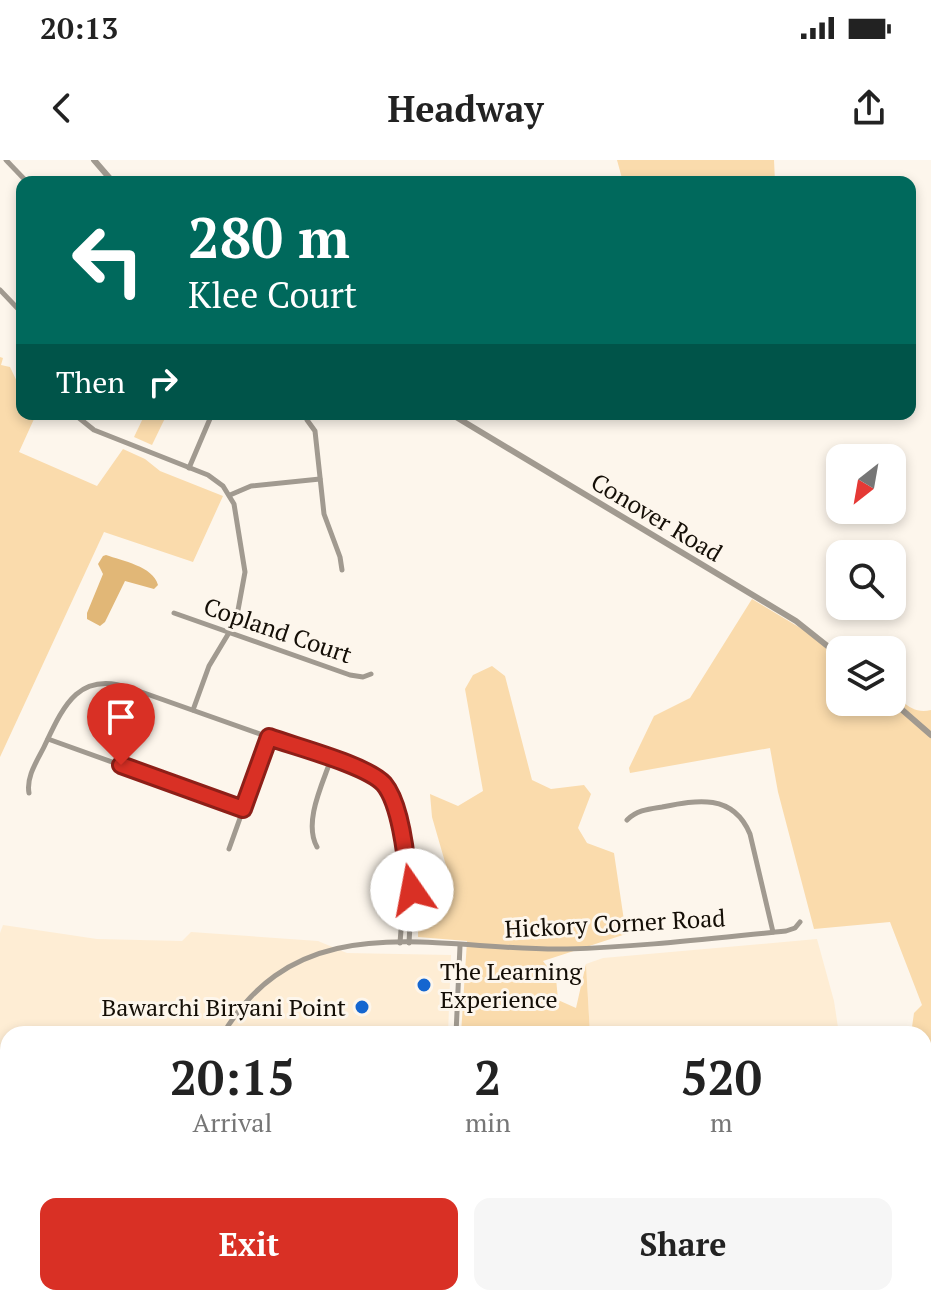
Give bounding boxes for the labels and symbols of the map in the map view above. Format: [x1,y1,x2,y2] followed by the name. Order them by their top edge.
[826,444,906,524] north arrow
[585,465,729,569] street label: Conover Road
[200,590,356,670] street label: Copland Court
[87,683,155,765] pin
[370,848,454,932] position arrow
[504,901,726,945] street label: Hickory Corner Road
[440,955,582,1015] place label: The Learning Experience
[415,976,433,994] marker: The Learning Experience
[102,991,346,1023] place label: Bawarchi Biryani Point
[353,998,371,1016] marker: Bawarchi Biryani Point

